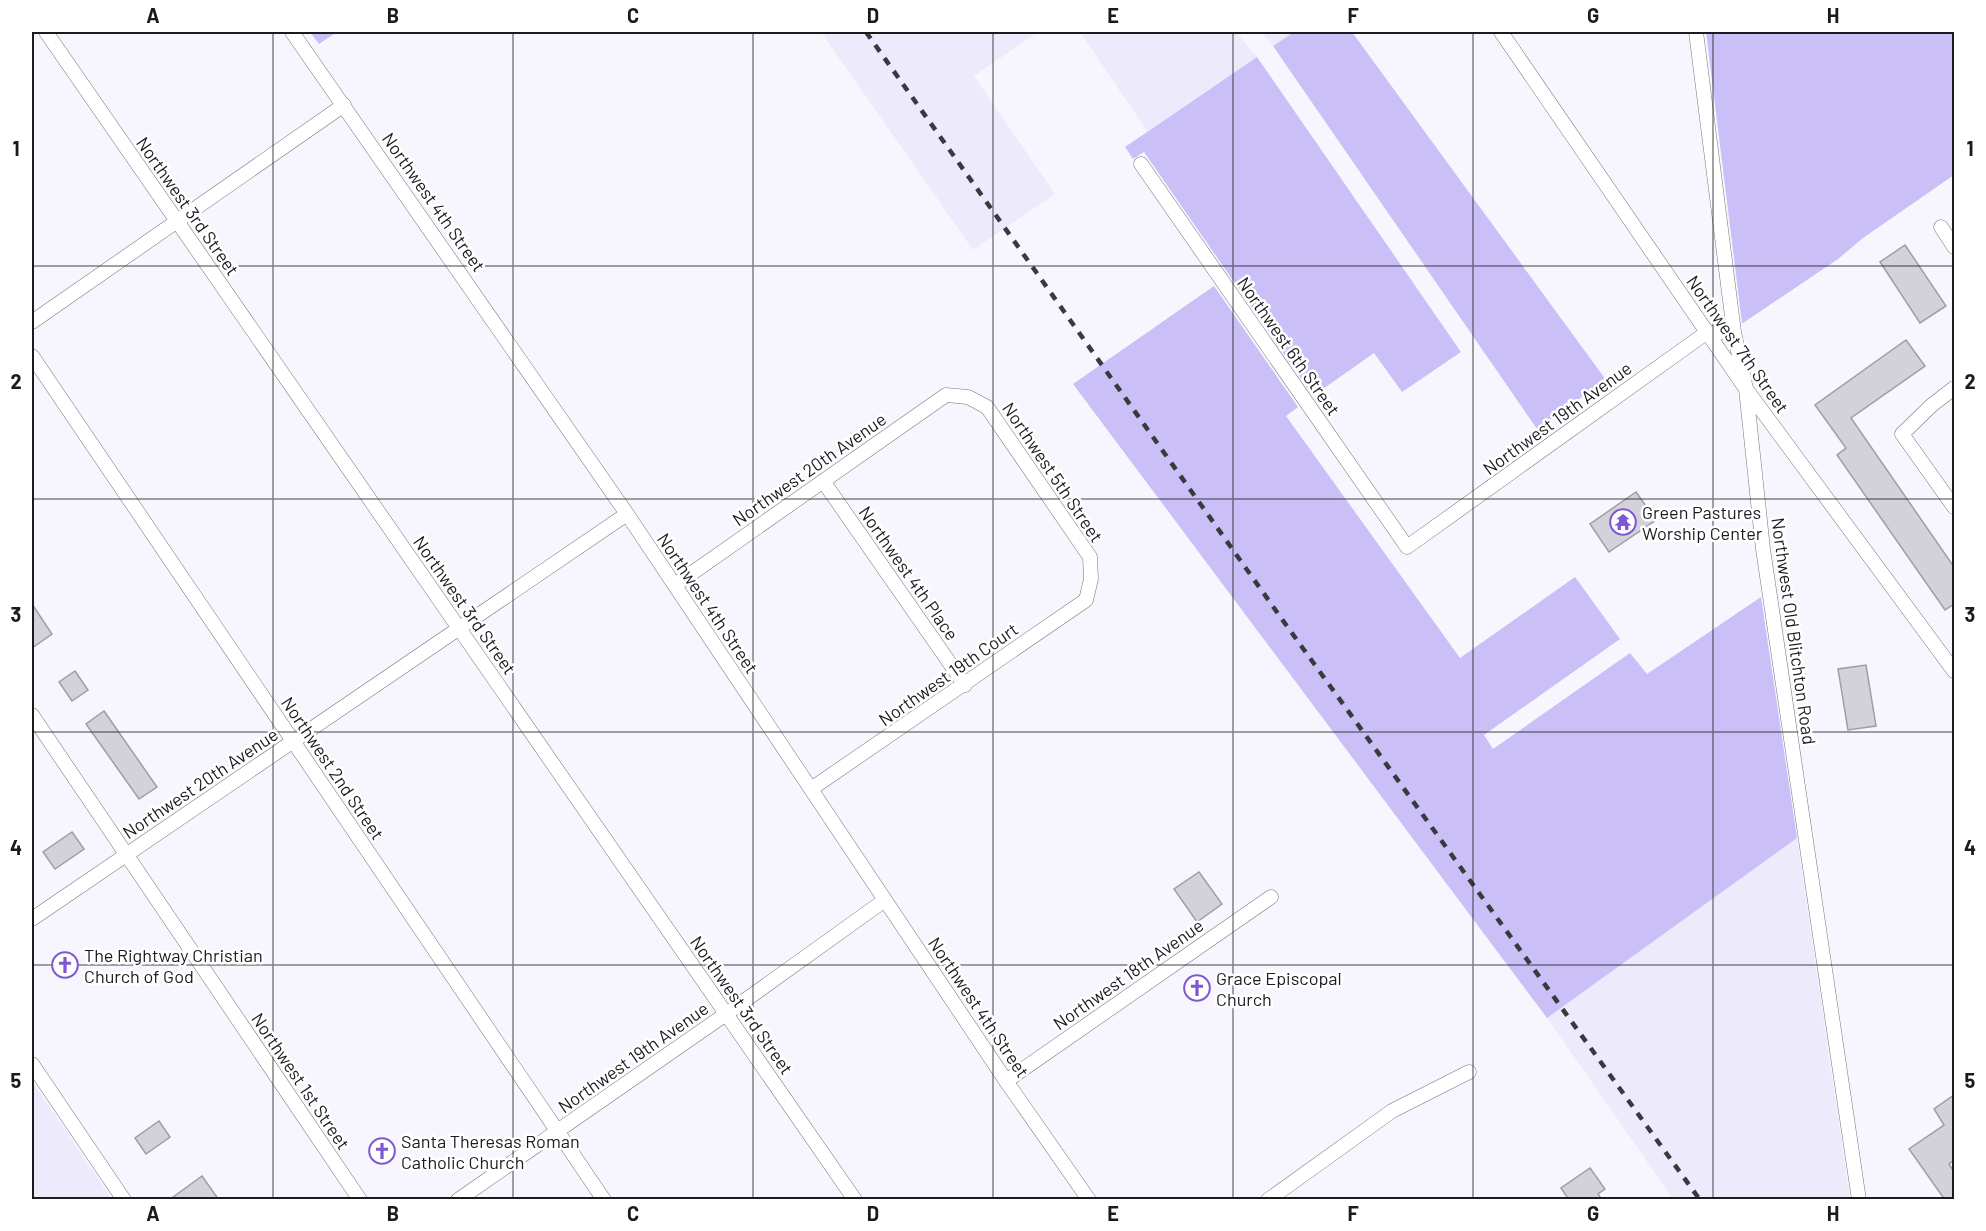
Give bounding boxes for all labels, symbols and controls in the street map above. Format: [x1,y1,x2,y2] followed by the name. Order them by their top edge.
[146,3,160,27] text: A
[387,3,399,27] text: B
[627,3,639,27] text: C
[867,3,879,27] text: D
[1107,3,1119,27] text: E
[1347,3,1359,27] text: F
[1587,3,1599,27] text: G
[1827,3,1839,27] text: H
[378,128,490,276] street label: Northwest 4th Street
[132,132,244,280] street label: Northwest 3rd Street
[12,136,20,160] text: 1
[1966,136,1974,160] text: 1
[1682,271,1794,417] street label: Northwest 7th Street
[1233,273,1345,419] street label: Northwest 6th Street
[1478,357,1636,479] street label: Northwest 19th Avenue
[10,369,22,393] text: 2
[1964,369,1976,393] text: 2
[998,398,1108,546] street label: Northwest 5th Street
[728,408,890,530] street label: Northwest 20th Avenue
[1642,501,1763,544] place label: Green Pastures Worship Center
[855,502,963,644] street label: Northwest 4th Place
[1608,507,1638,537] temple icon: Green Pastures Worship Center
[1767,516,1821,746] street label: Northwest Old Blitchton Road
[653,529,763,677] street label: Northwest 4th Street
[409,531,521,679] street label: Northwest 3rd Street
[11,602,21,626] text: 3
[1965,602,1975,626] text: 3
[874,618,1022,730] street label: Northwest 19th Court
[277,692,389,844] street label: Northwest 2nd Street
[118,723,282,843] street label: Northwest 20th Avenue
[10,835,22,859] text: 4
[1964,835,1976,859] text: 4
[1049,914,1207,1034] street label: Northwest 18th Avenue
[686,931,798,1079] street label: Northwest 3rd Street
[924,933,1034,1081] street label: Northwest 4th Street
[84,944,263,987] place label: The Rightway Christian Church of God
[50,950,80,980] church icon: The Rightway Christian Church of God
[1216,967,1342,1010] place label: Grace Episcopal Church
[1182,973,1212,1003] church icon: Grace Episcopal Church
[554,997,712,1117] street label: Northwest 19th Avenue
[247,1009,355,1153] street label: Northwest 1st Street
[11,1068,22,1092] text: 5
[1965,1068,1976,1092] text: 5
[401,1130,580,1173] place label: Santa Theresas Roman Catholic Church
[367,1136,397,1166] church icon: Santa Theresas Roman Catholic Church
[146,1201,160,1225] text: A
[387,1201,399,1225] text: B
[627,1201,639,1225] text: C
[867,1201,879,1225] text: D
[1107,1201,1119,1225] text: E
[1347,1201,1359,1225] text: F
[1587,1201,1599,1225] text: G
[1827,1201,1839,1225] text: H

